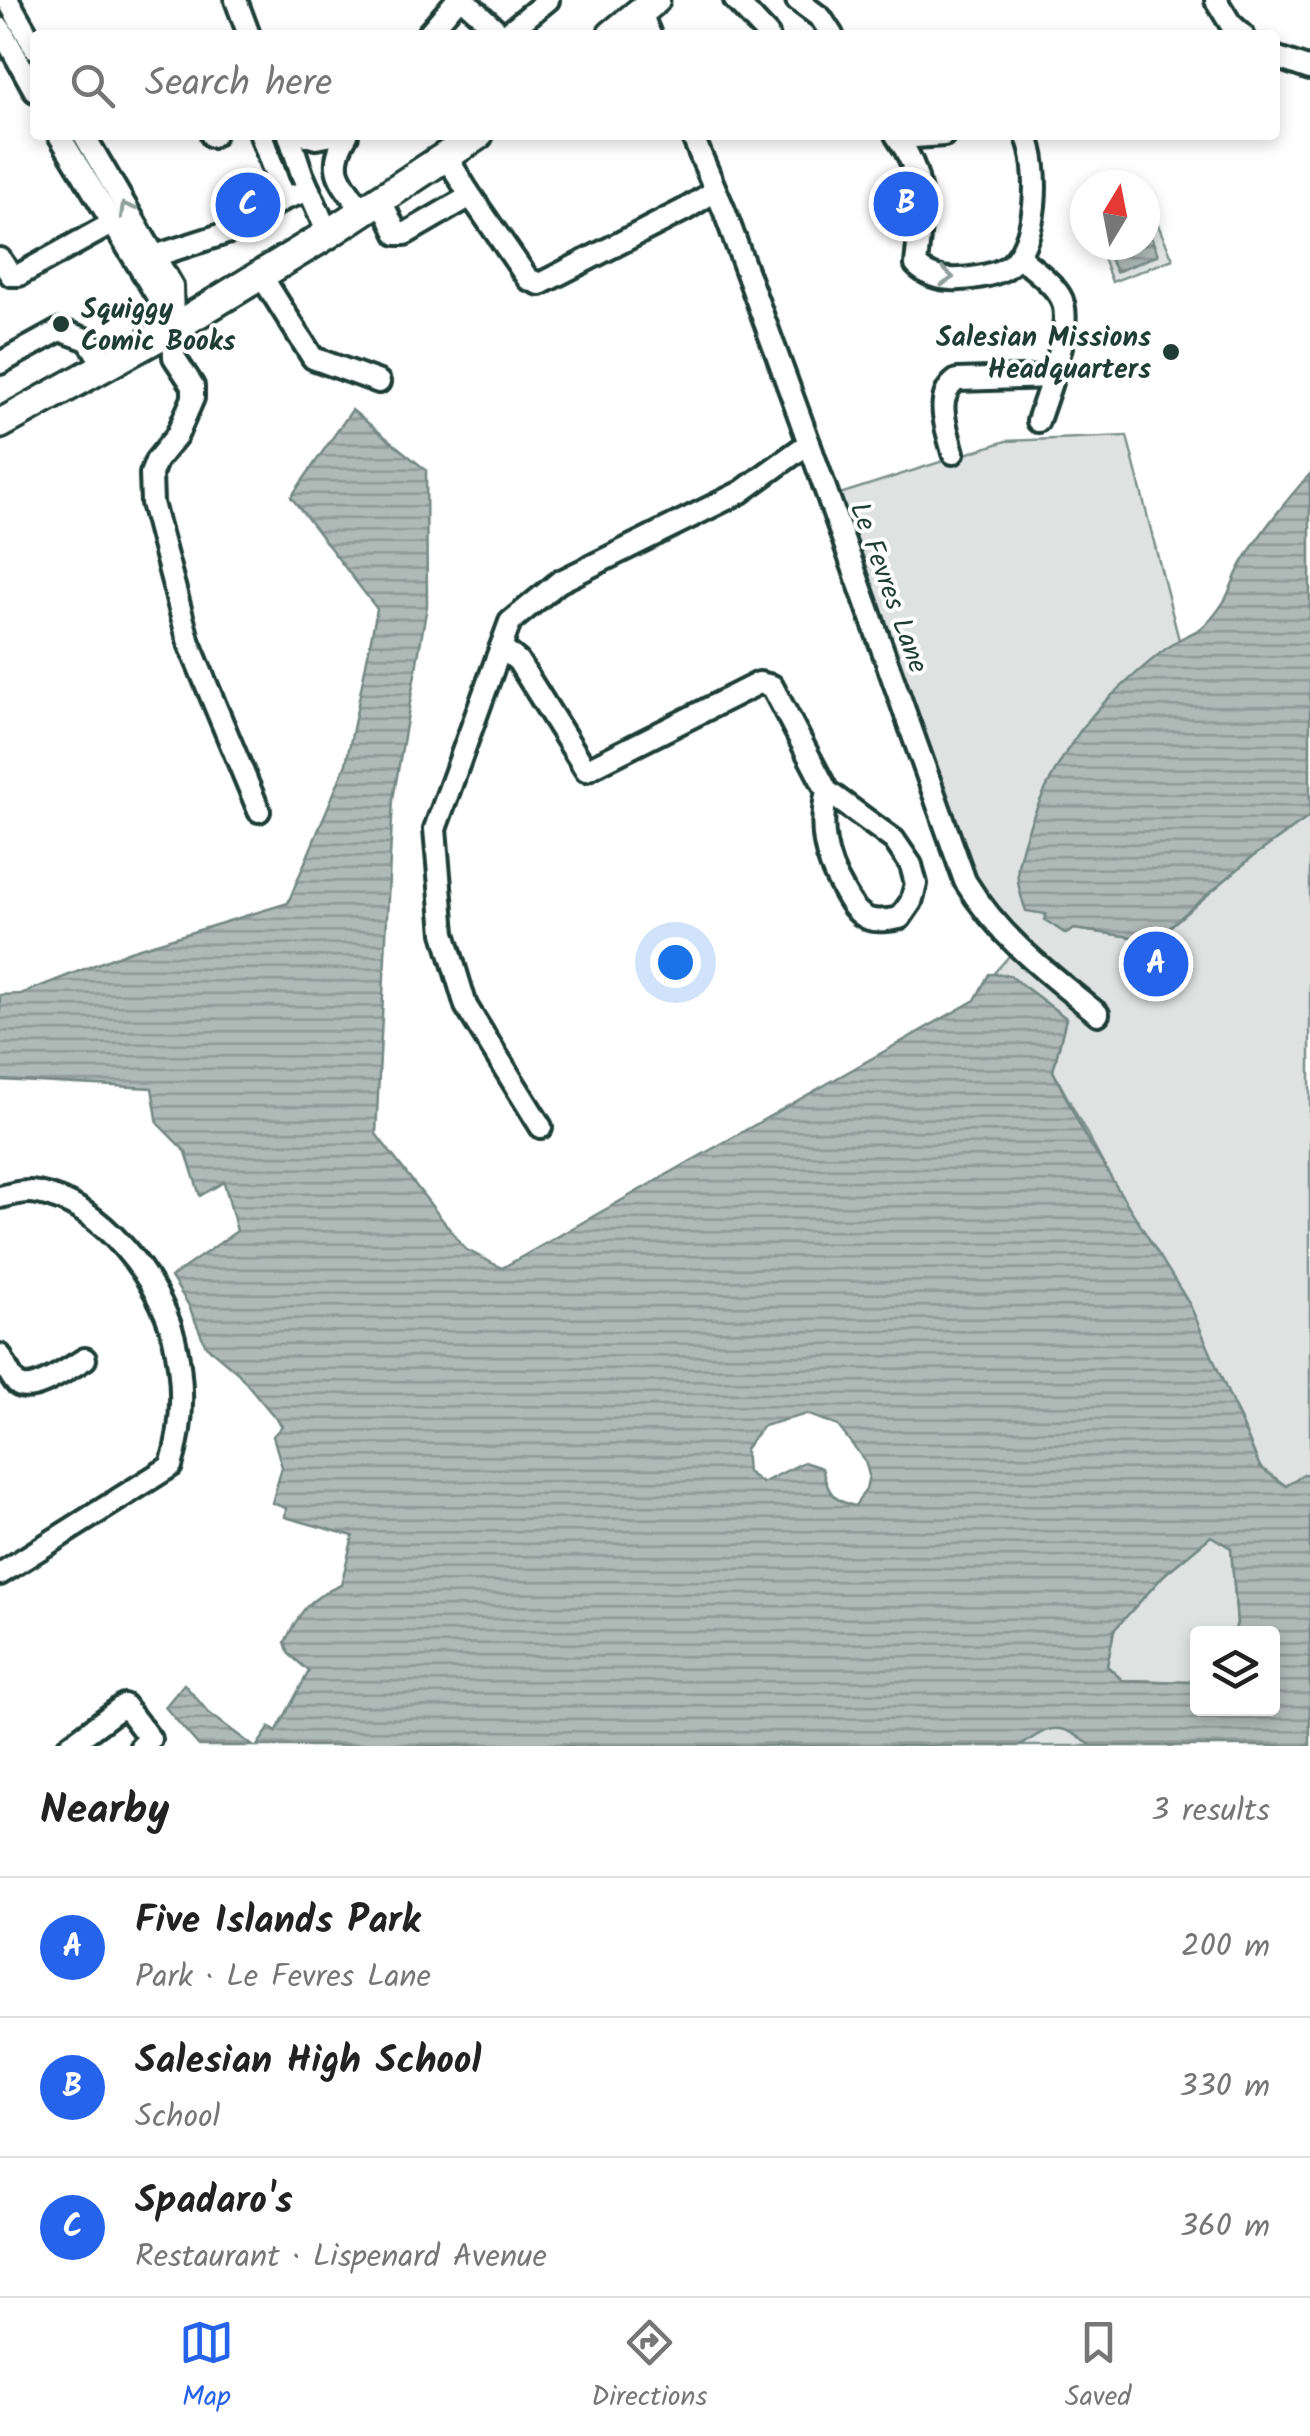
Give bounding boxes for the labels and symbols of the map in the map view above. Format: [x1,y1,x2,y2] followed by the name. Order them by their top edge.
[874,166,938,242] pin: B
[216,168,280,242] pin: C
[1070,170,1160,260] north arrow
[119,202,139,220] one-way arrow
[939,266,955,288] one-way arrow
[81,288,236,365] place label: Squiggy Comic Books
[50,313,72,335] marker: Squiggy Comic Books
[936,316,1151,393] place label: Salesian Missions Headquarters
[1160,341,1182,363] marker: Salesian Missions Headquarters
[836,496,940,680] street label: Le Fevres Lane
[1124,926,1188,1002] pin: A
[650,937,701,988] your location

